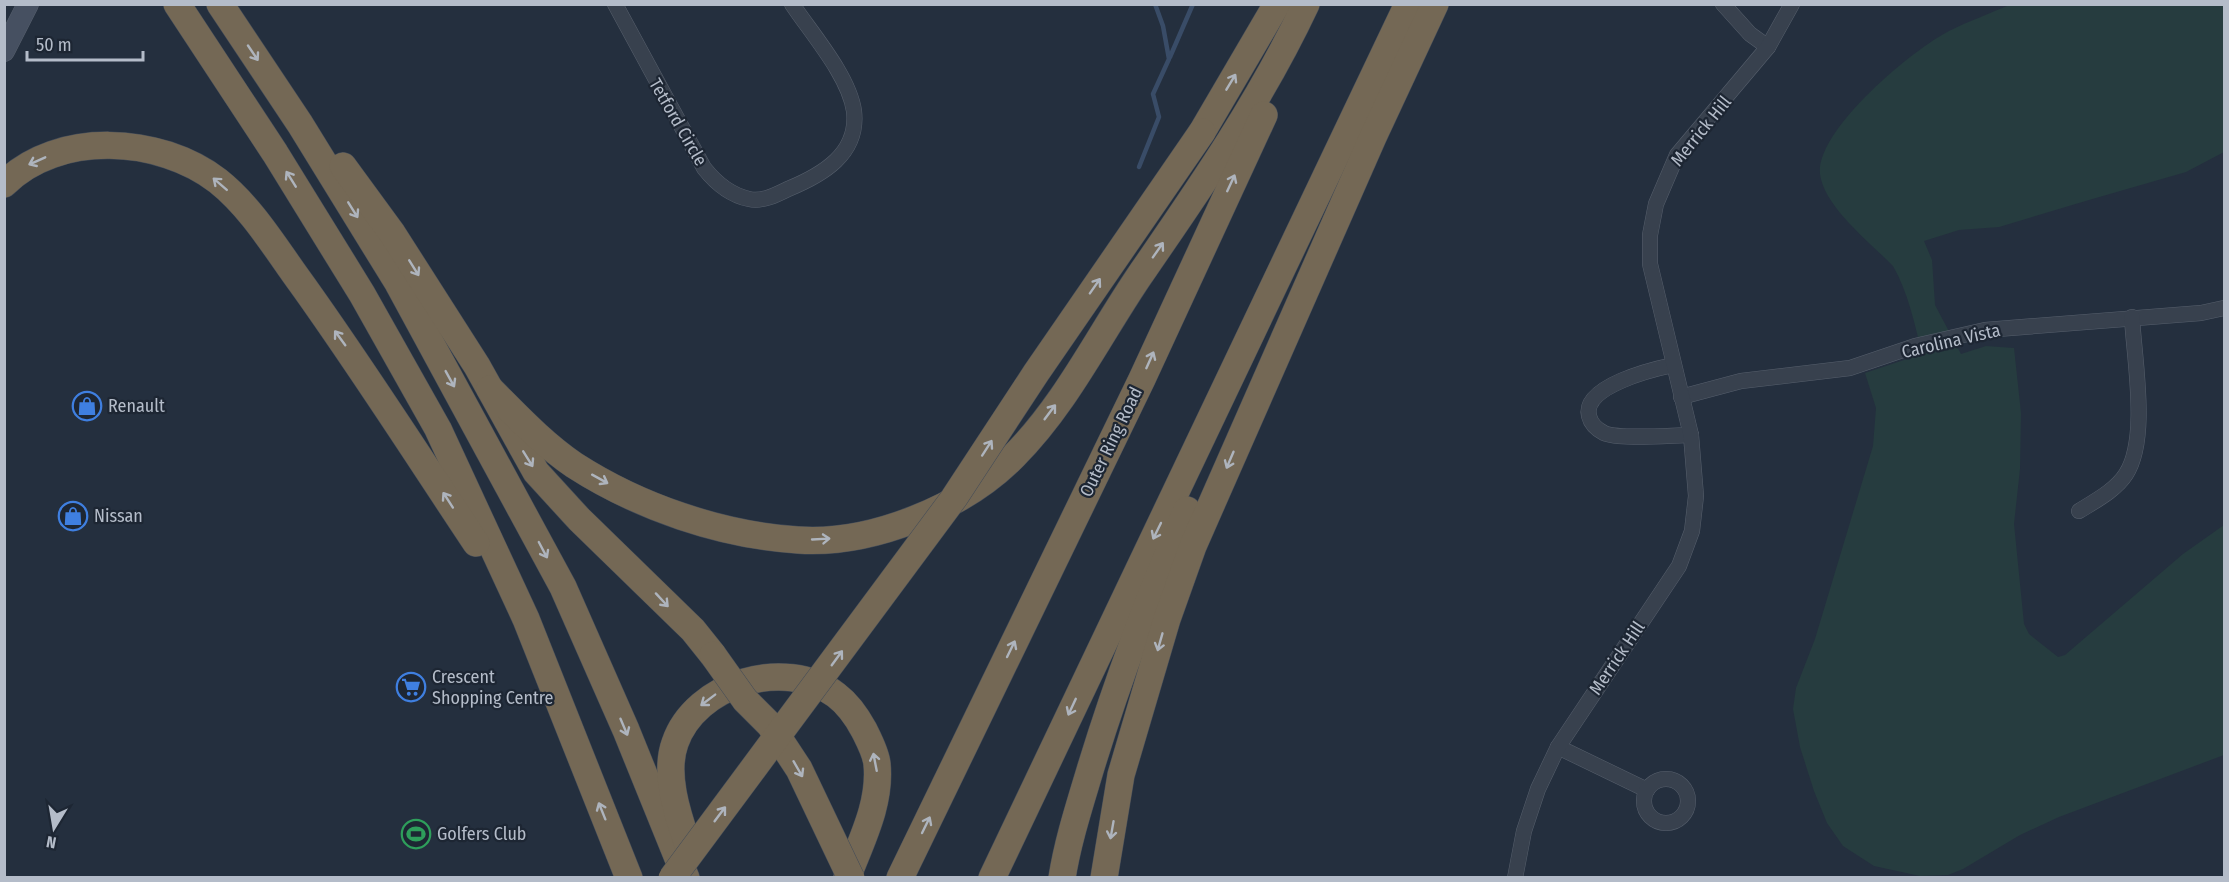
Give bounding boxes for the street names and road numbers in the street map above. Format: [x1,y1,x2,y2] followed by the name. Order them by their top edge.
[644,74,712,170] street label: Tetford Circle
[1666,91,1736,171] street label: Merrick Hill
[1899,319,2003,363] street label: Carolina Vista
[1075,383,1147,501] street label: Outer Ring Road
[1584,617,1650,699] street label: Merrick Hill

